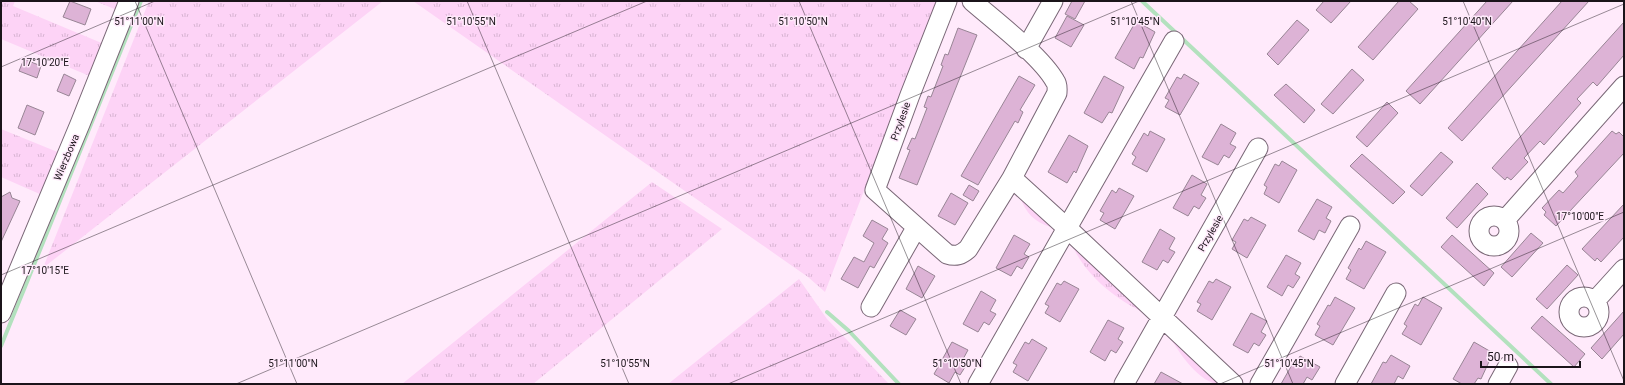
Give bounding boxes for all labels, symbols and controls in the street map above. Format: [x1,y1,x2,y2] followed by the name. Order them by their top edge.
[114,16,164,27] text: 51°11'00"N
[446,16,496,27] text: 51°10'55"N
[778,16,828,27] text: 51°10'50"N
[1110,16,1160,27] text: 51°10'45"N
[1442,16,1492,27] text: 51°10'40"N
[21,57,69,68] text: 17°10'20"E
[888,100,912,142] street label: Przylesie
[52,132,81,182] street label: Wierzbowa
[1556,211,1604,222] text: 17°10'00"E
[1196,213,1225,253] street label: Przylesie
[21,265,69,276] text: 17°10'15"E
[1481,343,1580,369] scale bar
[1487,350,1514,364] text: 50 m
[268,358,318,369] text: 51°11'00"N
[600,358,650,369] text: 51°10'55"N
[932,358,982,369] text: 51°10'50"N
[1264,358,1314,369] text: 51°10'45"N

